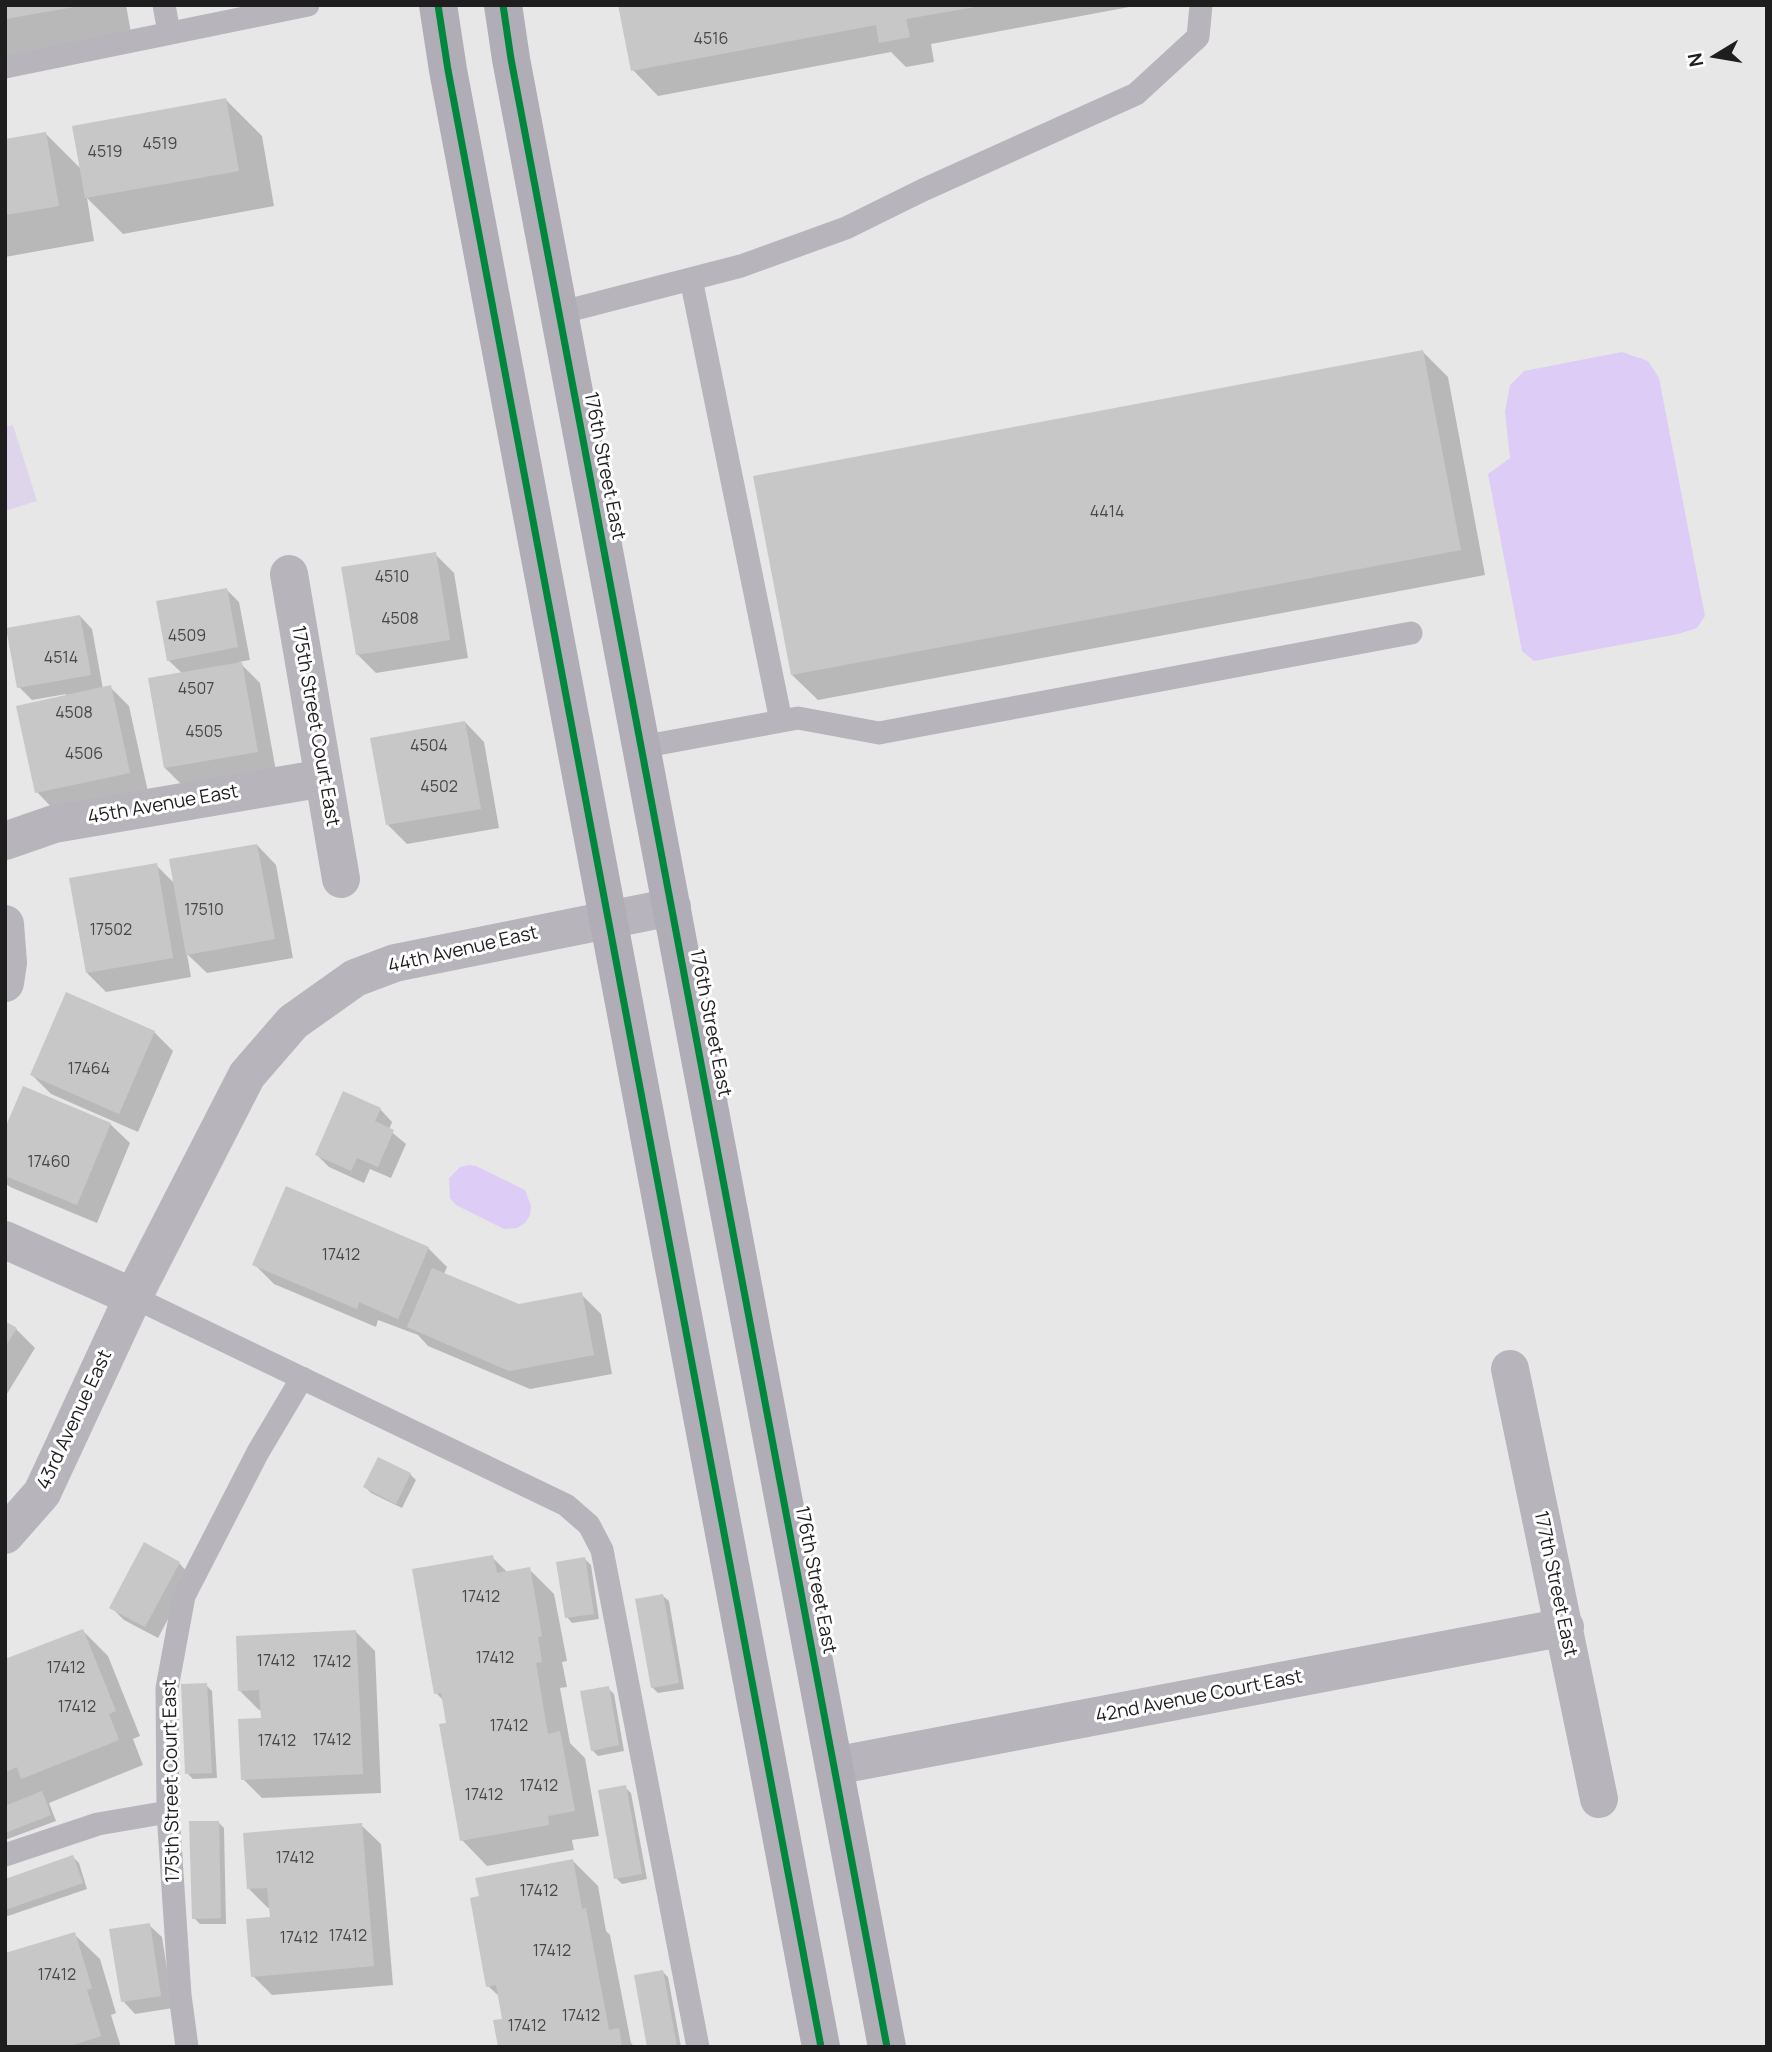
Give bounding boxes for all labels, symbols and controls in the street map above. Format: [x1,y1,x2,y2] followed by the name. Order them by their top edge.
[1681,21,1751,91] north arrow
[694,30,728,50] house number: 4516
[1681,51,1709,69] text: N
[143,135,177,155] house number: 4519
[88,143,122,163] house number: 4519
[578,390,630,542] street label: 176th Street East
[1090,503,1124,523] house number: 4414
[375,568,409,588] house number: 4510
[381,610,419,630] house number: 4508
[286,624,344,828] street label: 175th Street Court East
[168,627,206,647] house number: 4509
[44,649,78,669] house number: 4514
[178,680,214,700] house number: 4507
[55,704,93,724] house number: 4508
[185,723,223,743] house number: 4505
[410,737,448,757] house number: 4504
[65,745,103,765] house number: 4506
[420,778,458,798] house number: 4502
[86,781,240,829] street label: 45th Avenue East
[184,901,224,921] house number: 17510
[90,921,132,941] house number: 17502
[386,922,540,978] street label: 44th Avenue East
[684,947,736,1099] street label: 176th Street East
[68,1060,110,1080] house number: 17464
[28,1153,70,1173] house number: 17460
[322,1246,360,1266] house number: 17412
[33,1347,117,1493] street label: 43rd Avenue East
[789,1504,841,1656] street label: 176th Street East
[1528,1509,1582,1659] street label: 177th Street East
[462,1588,500,1608] house number: 17412
[476,1649,514,1669] house number: 17412
[257,1652,295,1672] house number: 17412
[313,1653,351,1673] house number: 17412
[47,1659,85,1679] house number: 17412
[1094,1666,1304,1728] street label: 42nd Avenue Court East
[159,1679,185,1883] street label: 175th Street Court East
[58,1698,96,1718] house number: 17412
[490,1717,528,1737] house number: 17412
[313,1731,351,1751] house number: 17412
[258,1732,296,1752] house number: 17412
[520,1777,558,1797] house number: 17412
[465,1786,503,1806] house number: 17412
[276,1849,314,1869] house number: 17412
[520,1882,558,1902] house number: 17412
[329,1927,367,1947] house number: 17412
[280,1929,318,1949] house number: 17412
[533,1942,571,1962] house number: 17412
[38,1966,76,1986] house number: 17412
[562,2007,600,2027] house number: 17412
[508,2017,546,2037] house number: 17412

